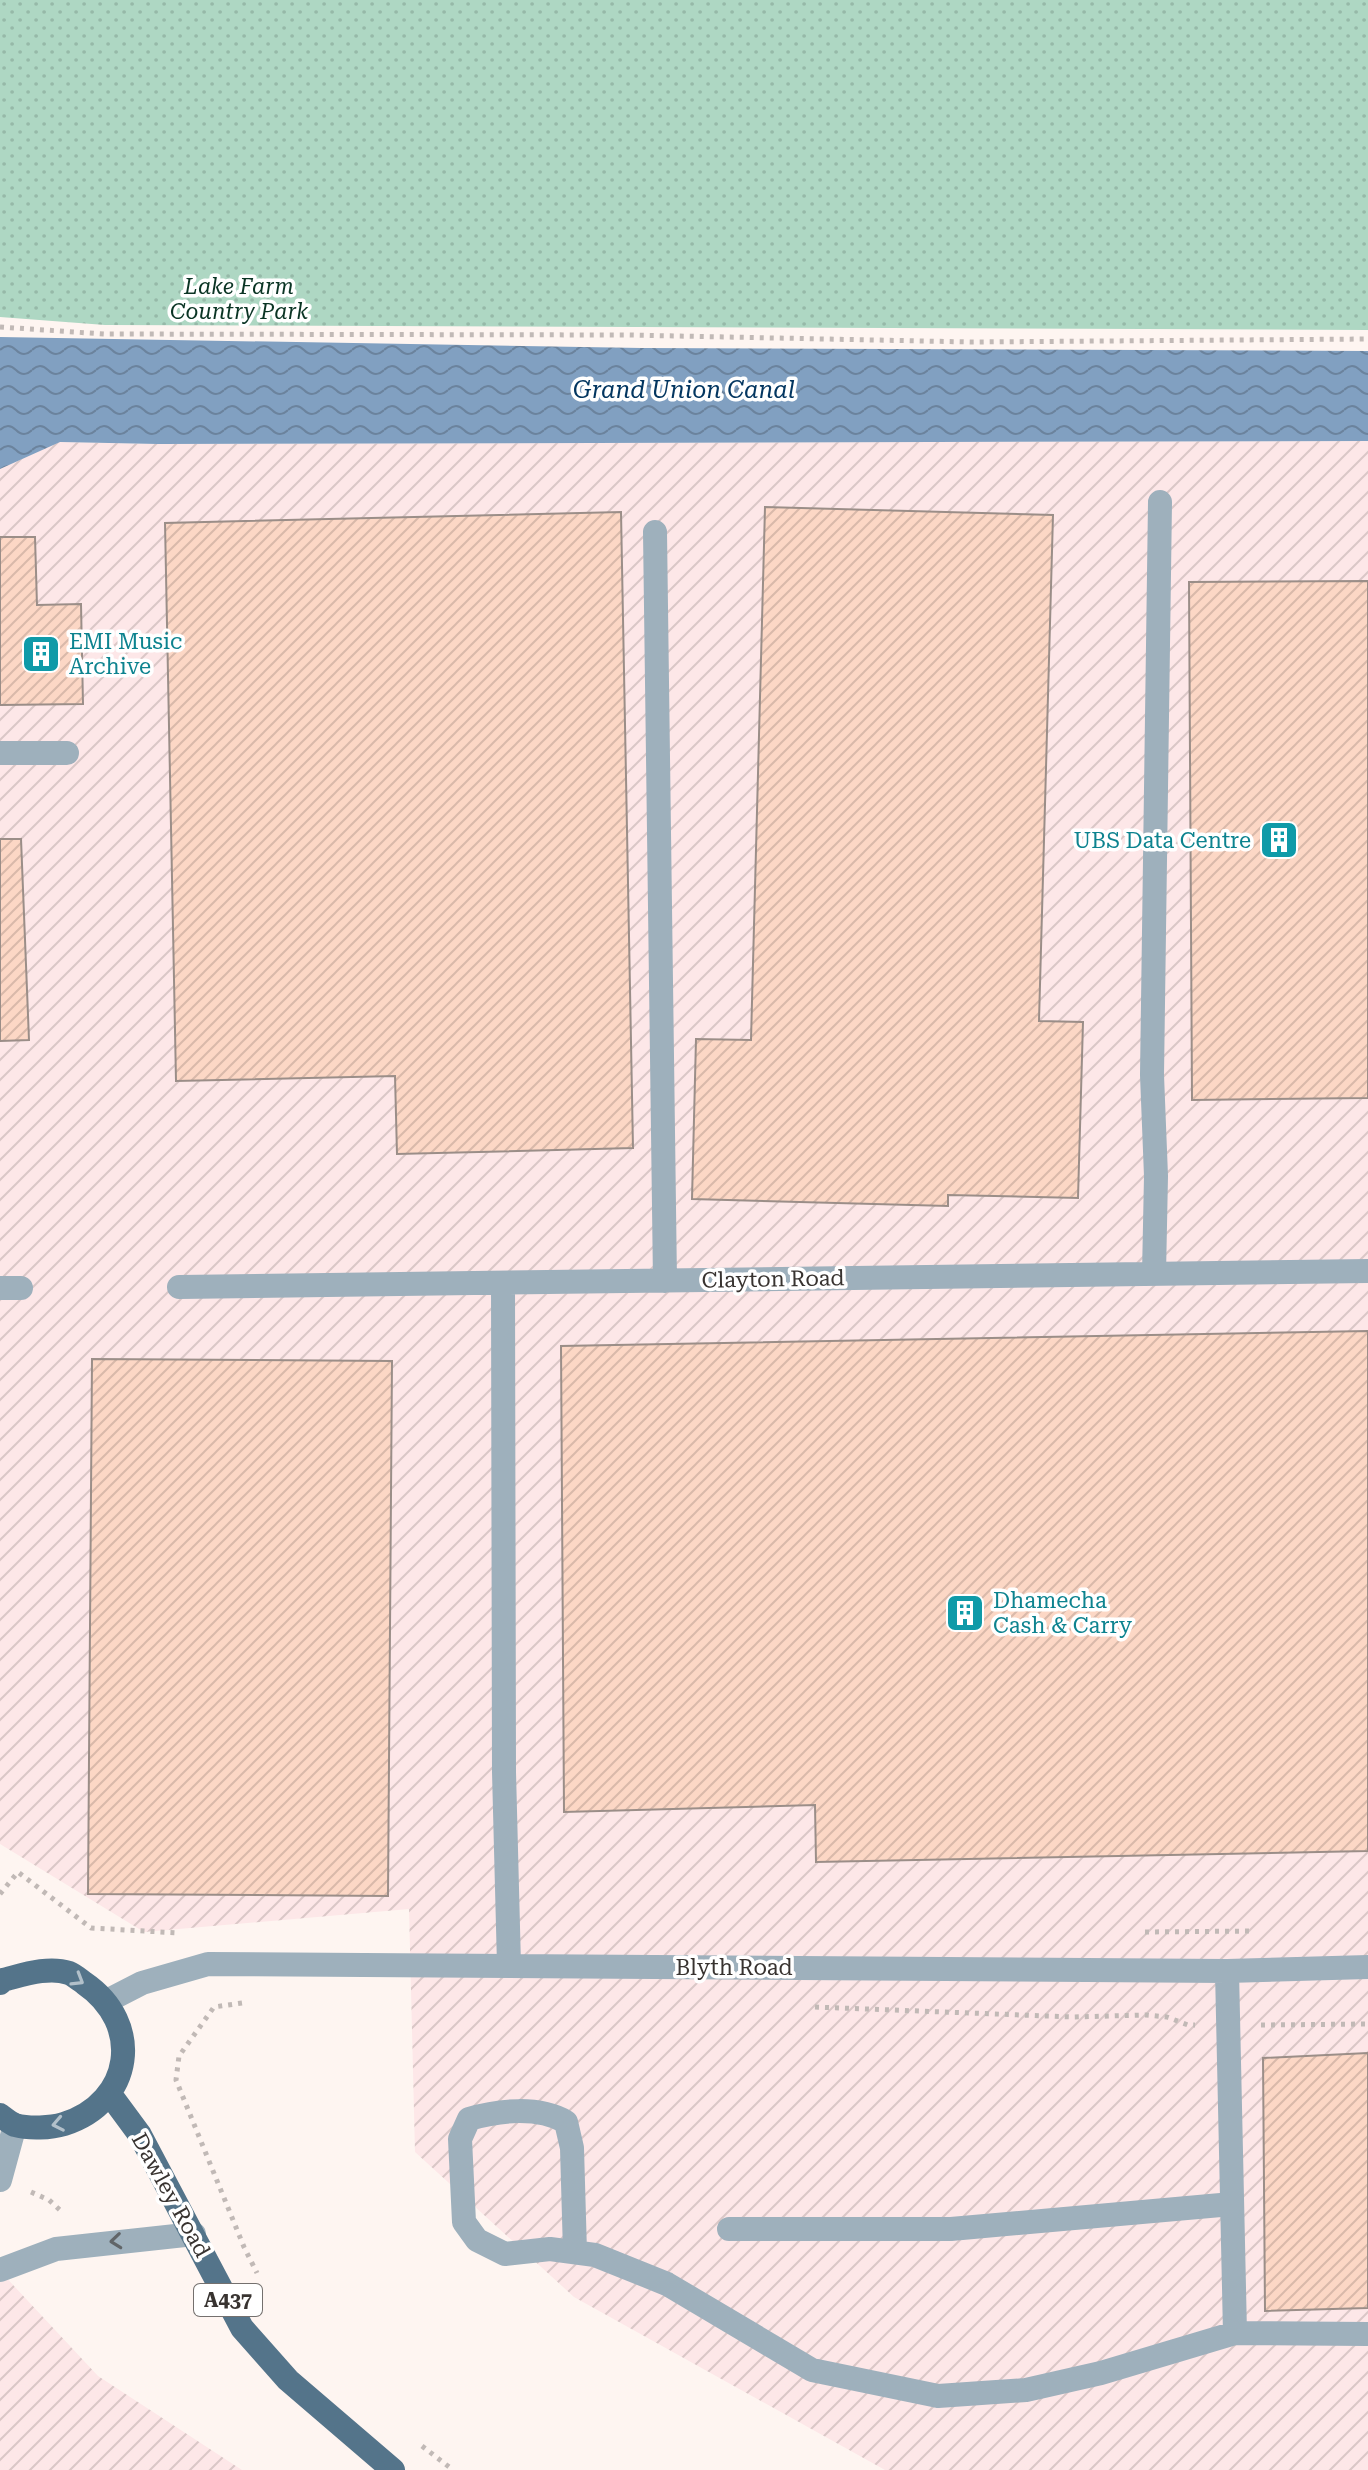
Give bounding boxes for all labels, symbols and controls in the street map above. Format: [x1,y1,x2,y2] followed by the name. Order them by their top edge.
[170,274,308,324] park label: Lake Farm Country Park
[573,376,795,404] water label: Grand Union Canal
[69,629,182,679] place label: EMI Music Archive
[20,633,62,675] building icon: EMI Music Archive
[1258,819,1300,861] building icon: UBS Data Centre
[1074,828,1251,853] place label: UBS Data Centre
[701,1265,845,1293] street label: Clayton Road
[993,1588,1132,1638] place label: Dhamecha Cash & Carry
[944,1592,986,1634] building icon: Dhamecha Cash & Carry
[675,1955,793,1980] street label: Blyth Road
[69,1970,83,1985] one-way arrow
[52,2114,65,2131] one-way arrow
[127,2129,215,2261] street label: Dawley Road
[109,2233,122,2250] one-way arrow
[194,2284,262,2316] road number: A437

